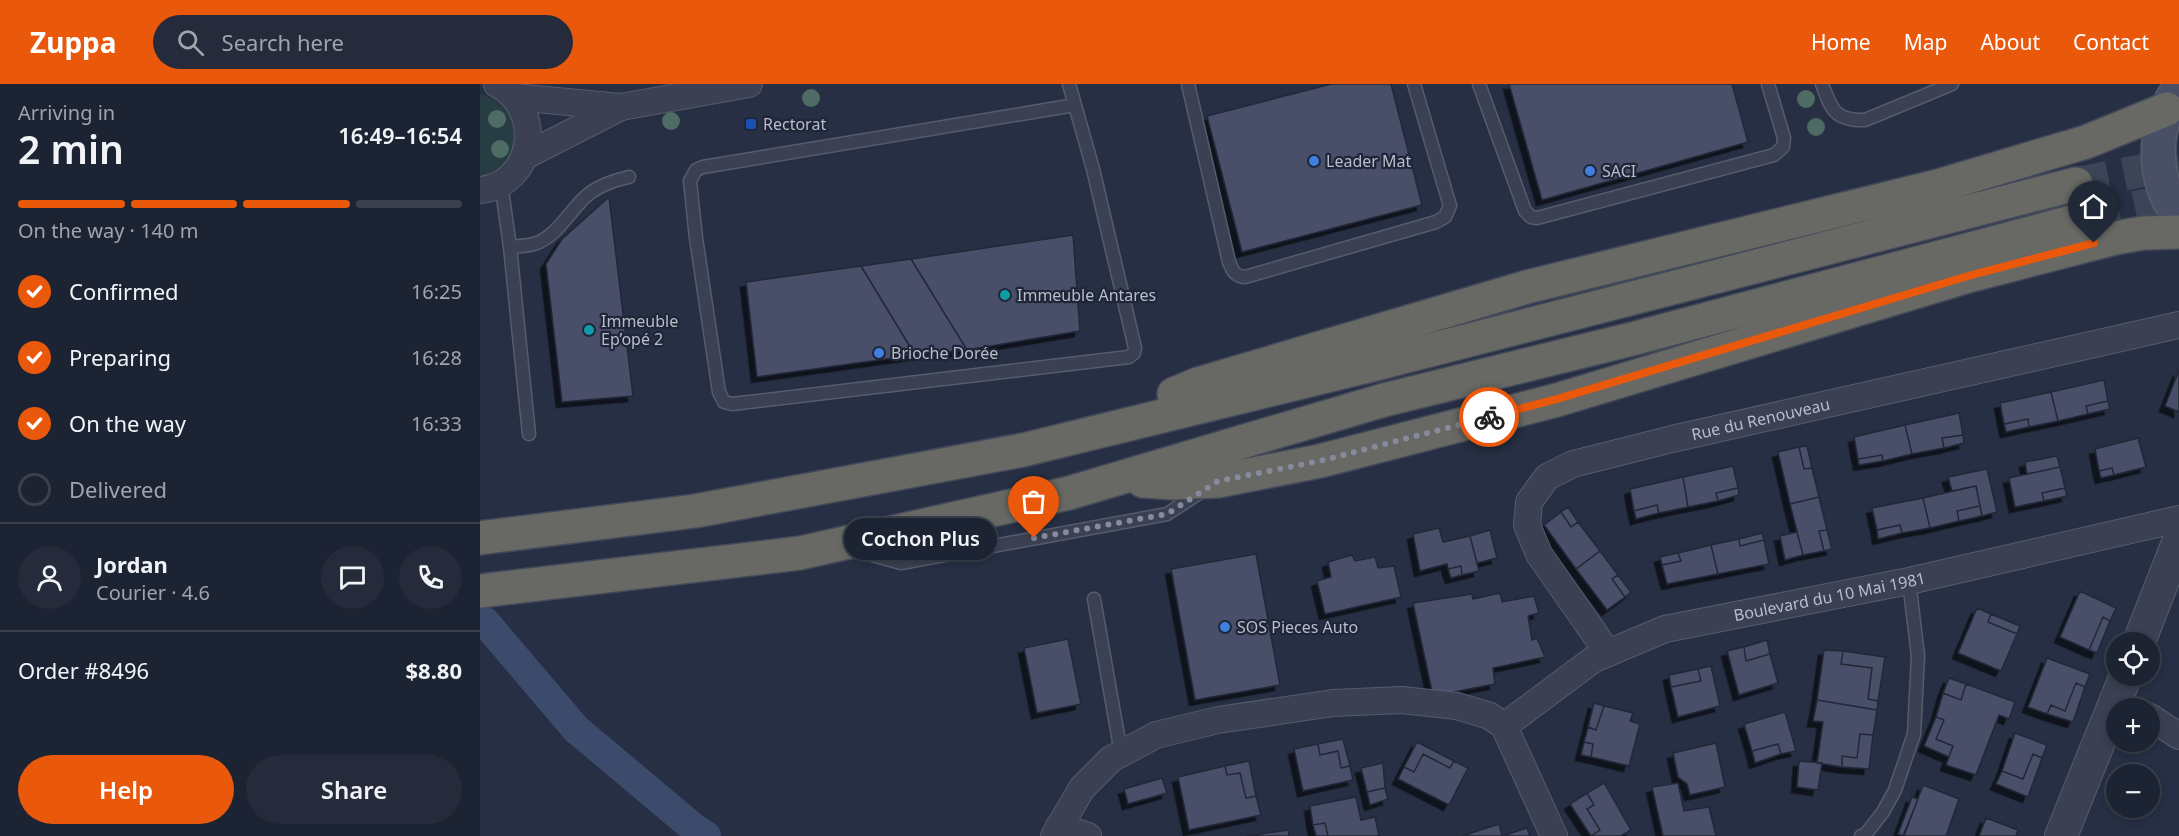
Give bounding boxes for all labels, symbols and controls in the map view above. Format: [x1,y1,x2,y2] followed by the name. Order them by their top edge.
[153,15,573,69] search box
[30,23,117,61] text: Zuppa
[174,26,207,59] icon: search
[222,27,344,57] text: Search here
[1811,28,1871,56] text: Home
[1904,28,1947,56] text: Map
[1980,28,2040,56] text: About
[2073,28,2149,56] text: Contact
[18,99,115,126] text: Arriving in
[763,113,826,135] place label: Rectorat
[744,117,758,131] marker: Rectorat
[338,120,462,150] text: 16:49–16:54
[18,122,124,175] text: 2 min
[1326,150,1412,172] place label: Leader Mat
[1307,154,1321,168] marker: Leader Mat
[1602,160,1636,182] place label: SACI
[1583,164,1597,178] marker: SACI
[2068,181,2119,243] pin
[2077,190,2110,223] icon: home
[18,217,198,244] text: On the way · 140 m
[18,275,51,308] icon: check
[69,276,179,306] text: Confirmed
[411,278,462,305] text: 16:25
[1017,284,1156,306] place label: Immeuble Antares
[998,288,1012,302] marker: Immeuble Antares
[601,310,678,350] place label: Immeuble Ep’opé 2
[582,323,596,337] marker: Immeuble Ep’opé 2
[18,341,51,374] icon: check
[69,342,171,372] text: Preparing
[891,342,998,364] place label: Brioche Dorée
[411,344,462,371] text: 16:28
[872,346,886,360] marker: Brioche Dorée
[1459,387,1519,447] courier
[1689,393,1832,445] street label: Rue du Renouveau
[1473,401,1506,434] icon: bike
[18,407,51,440] icon: check
[69,408,186,438] text: On the way
[411,410,462,437] text: 16:33
[69,474,167,504] text: Delivered
[1008,476,1059,538] pin
[1017,485,1050,518] icon: bag
[845,517,998,559] callout: Cochon Plus
[861,525,980,552] text: Cochon Plus
[18,546,81,609] button: person
[321,546,384,609] button: chat
[399,546,462,609] button: phone
[96,549,168,579] text: Jordan
[1732,567,1928,626] street label: Boulevard du 10 Mai 1981
[96,579,210,606] text: Courier · 4.6
[1237,616,1358,638] place label: SOS Pieces Auto
[1218,620,1232,634] marker: SOS Pieces Auto
[2106,632,2160,818] map controls
[2106,632,2160,686] button: locate
[18,655,149,685] text: Order #8496
[405,655,462,685] text: $8.80
[2106,698,2160,752] button: +
[18,755,234,824] button: Help
[246,755,462,824] button: Share
[2106,764,2160,818] button: −

